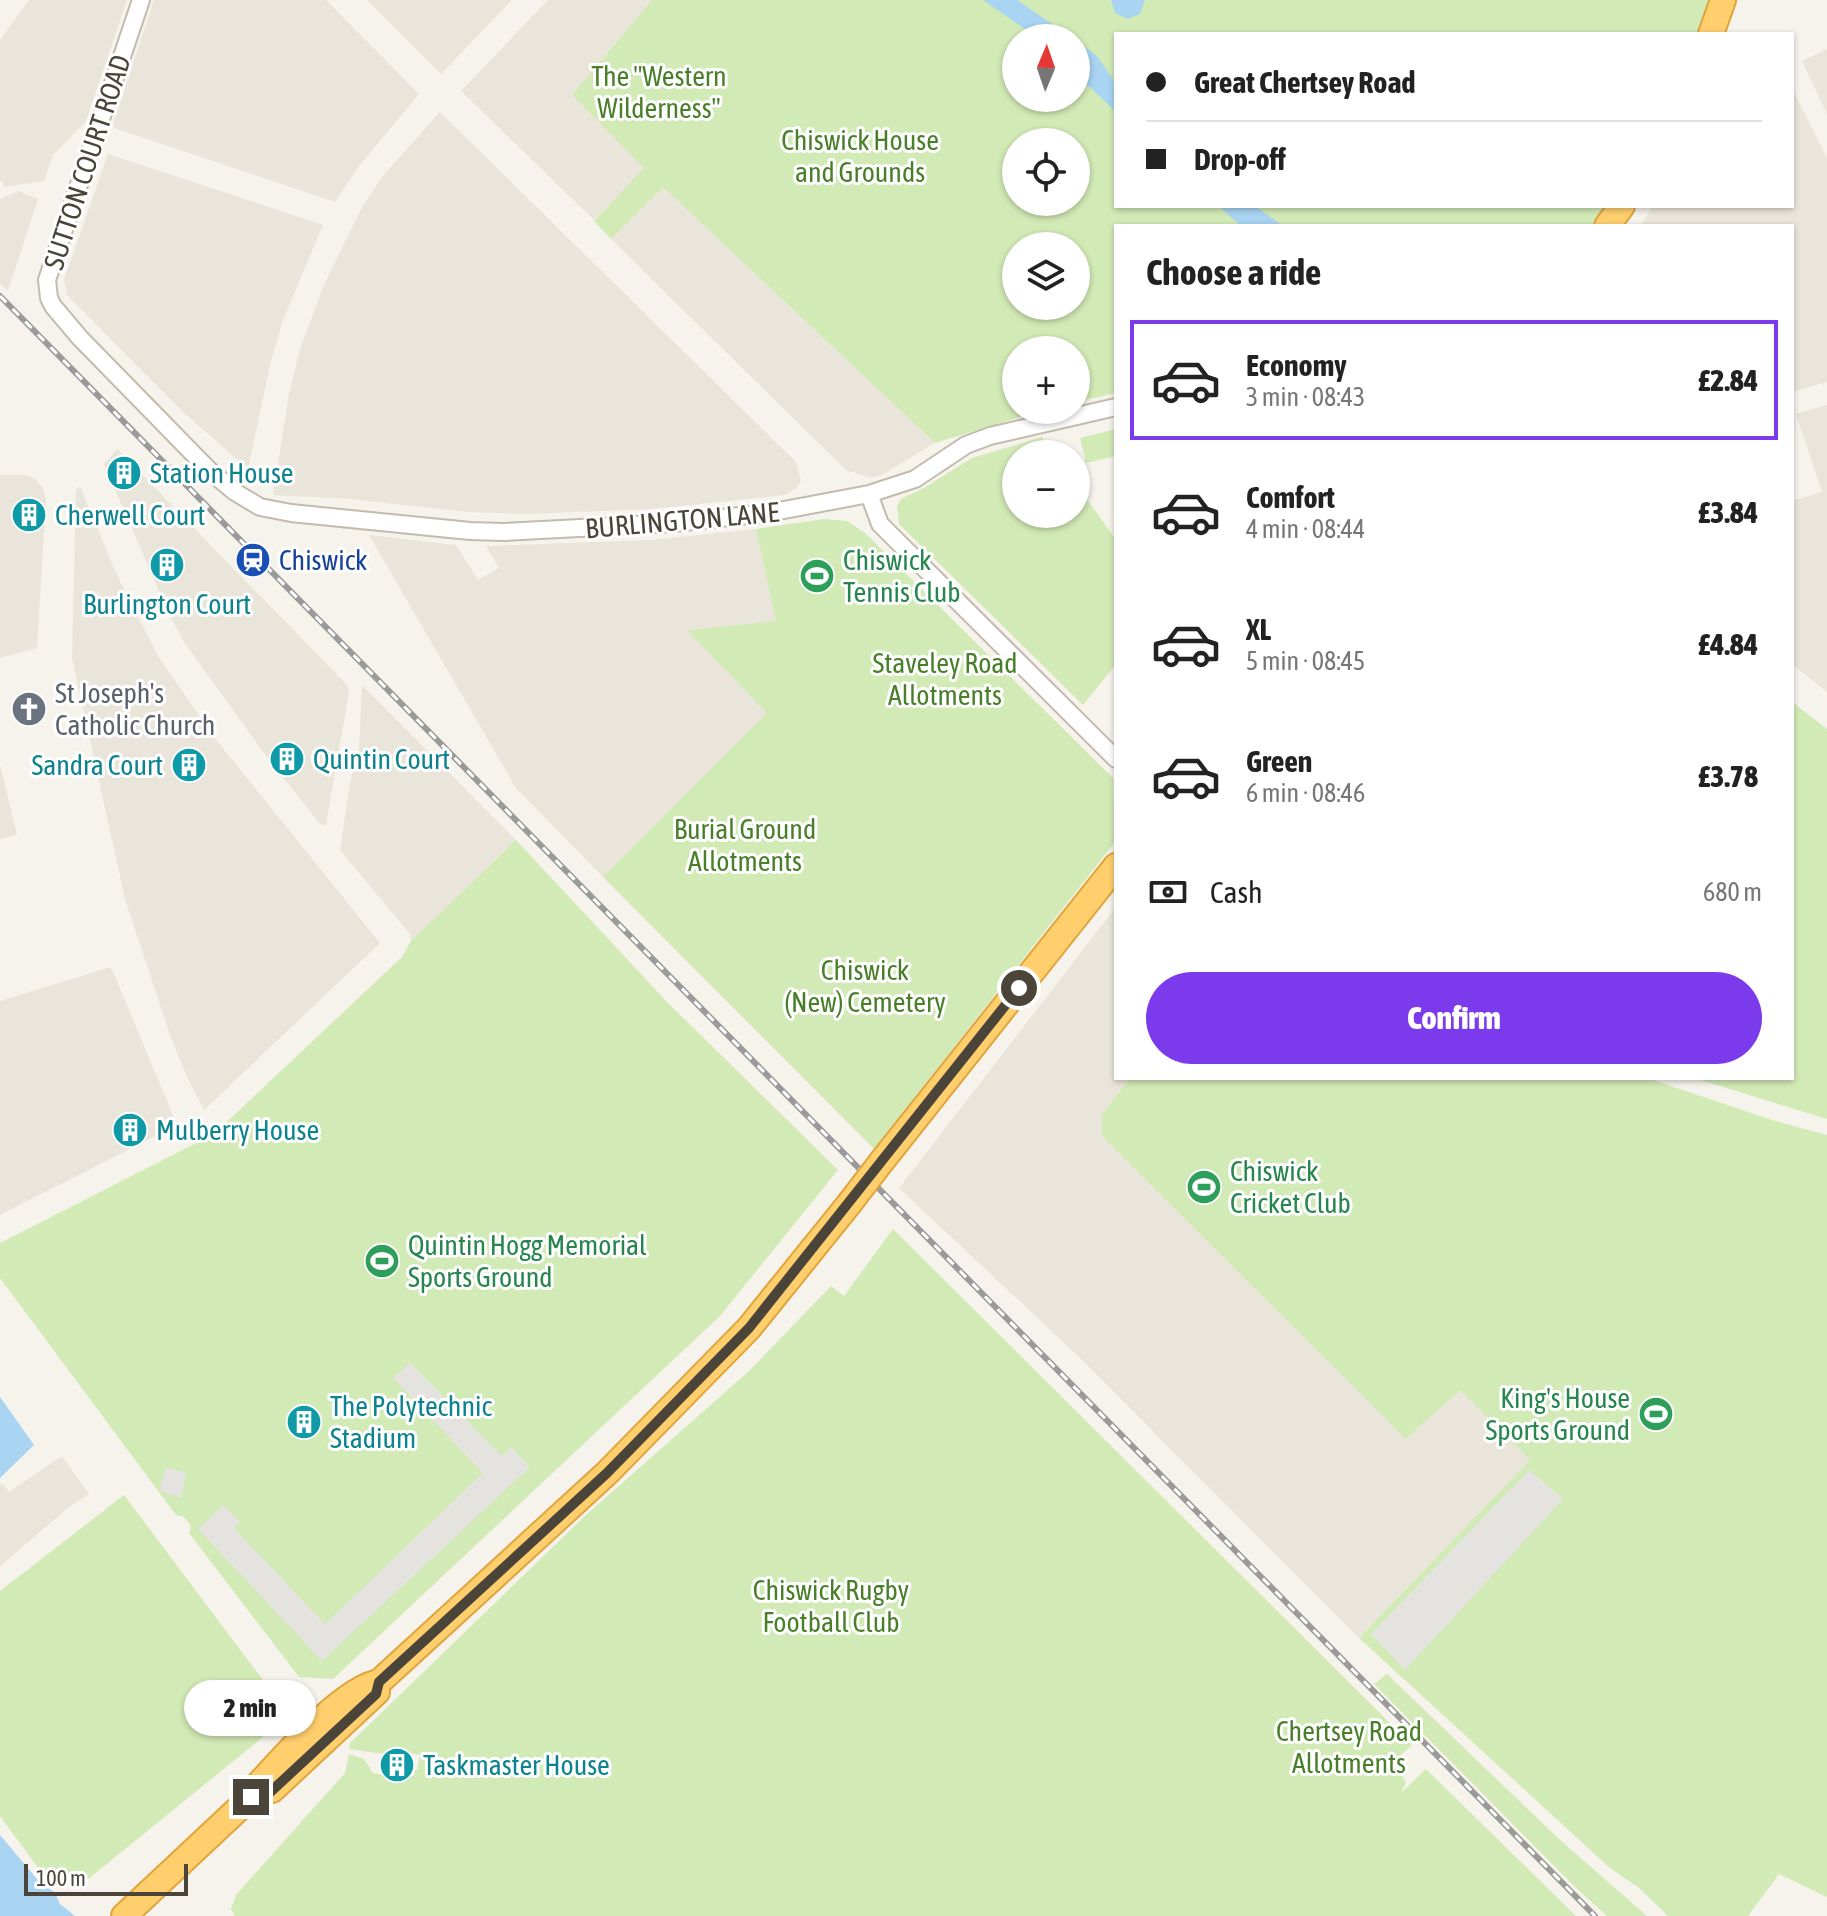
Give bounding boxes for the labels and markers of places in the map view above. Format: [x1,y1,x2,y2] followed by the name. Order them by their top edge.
[105,454,143,492] building icon: Station House
[150,457,293,489] place label: Station House
[10,496,48,534] building icon: Cherwell Court
[55,499,205,531] place label: Cherwell Court
[234,541,272,579] station icon: Chiswick
[279,544,367,576] place label: Chiswick
[843,544,960,608] place label: Chiswick Tennis Club
[148,546,186,584] building icon: Burlington Court
[798,557,836,595] sports icon: Chiswick Tennis Club
[83,588,251,620] place label: Burlington Court
[55,677,215,741] place label: St Joseph's Catholic Church
[10,690,48,728] church icon: St Joseph's Catholic Church
[268,740,306,778] building icon: Quintin Court
[313,743,450,775] place label: Quintin Court
[170,746,208,784] building icon: Sandra Court
[31,749,163,781] place label: Sandra Court
[111,1111,149,1149] building icon: Mulberry House
[156,1114,319,1146] place label: Mulberry House
[1230,1155,1351,1219] place label: Chiswick Cricket Club
[1185,1168,1223,1206] sports icon: Chiswick Cricket Club
[408,1229,647,1293] place label: Quintin Hogg Memorial Sports Ground
[363,1242,401,1280] sports icon: Quintin Hogg Memorial Sports Ground
[1485,1382,1630,1446] place label: King's House Sports Ground
[330,1390,492,1454] place label: The Polytechnic Stadium
[1637,1395,1675,1433] sports icon: King's House Sports Ground
[285,1403,323,1441] building icon: The Polytechnic Stadium
[378,1746,416,1784] building icon: Taskmaster House
[423,1749,610,1781] place label: Taskmaster House

